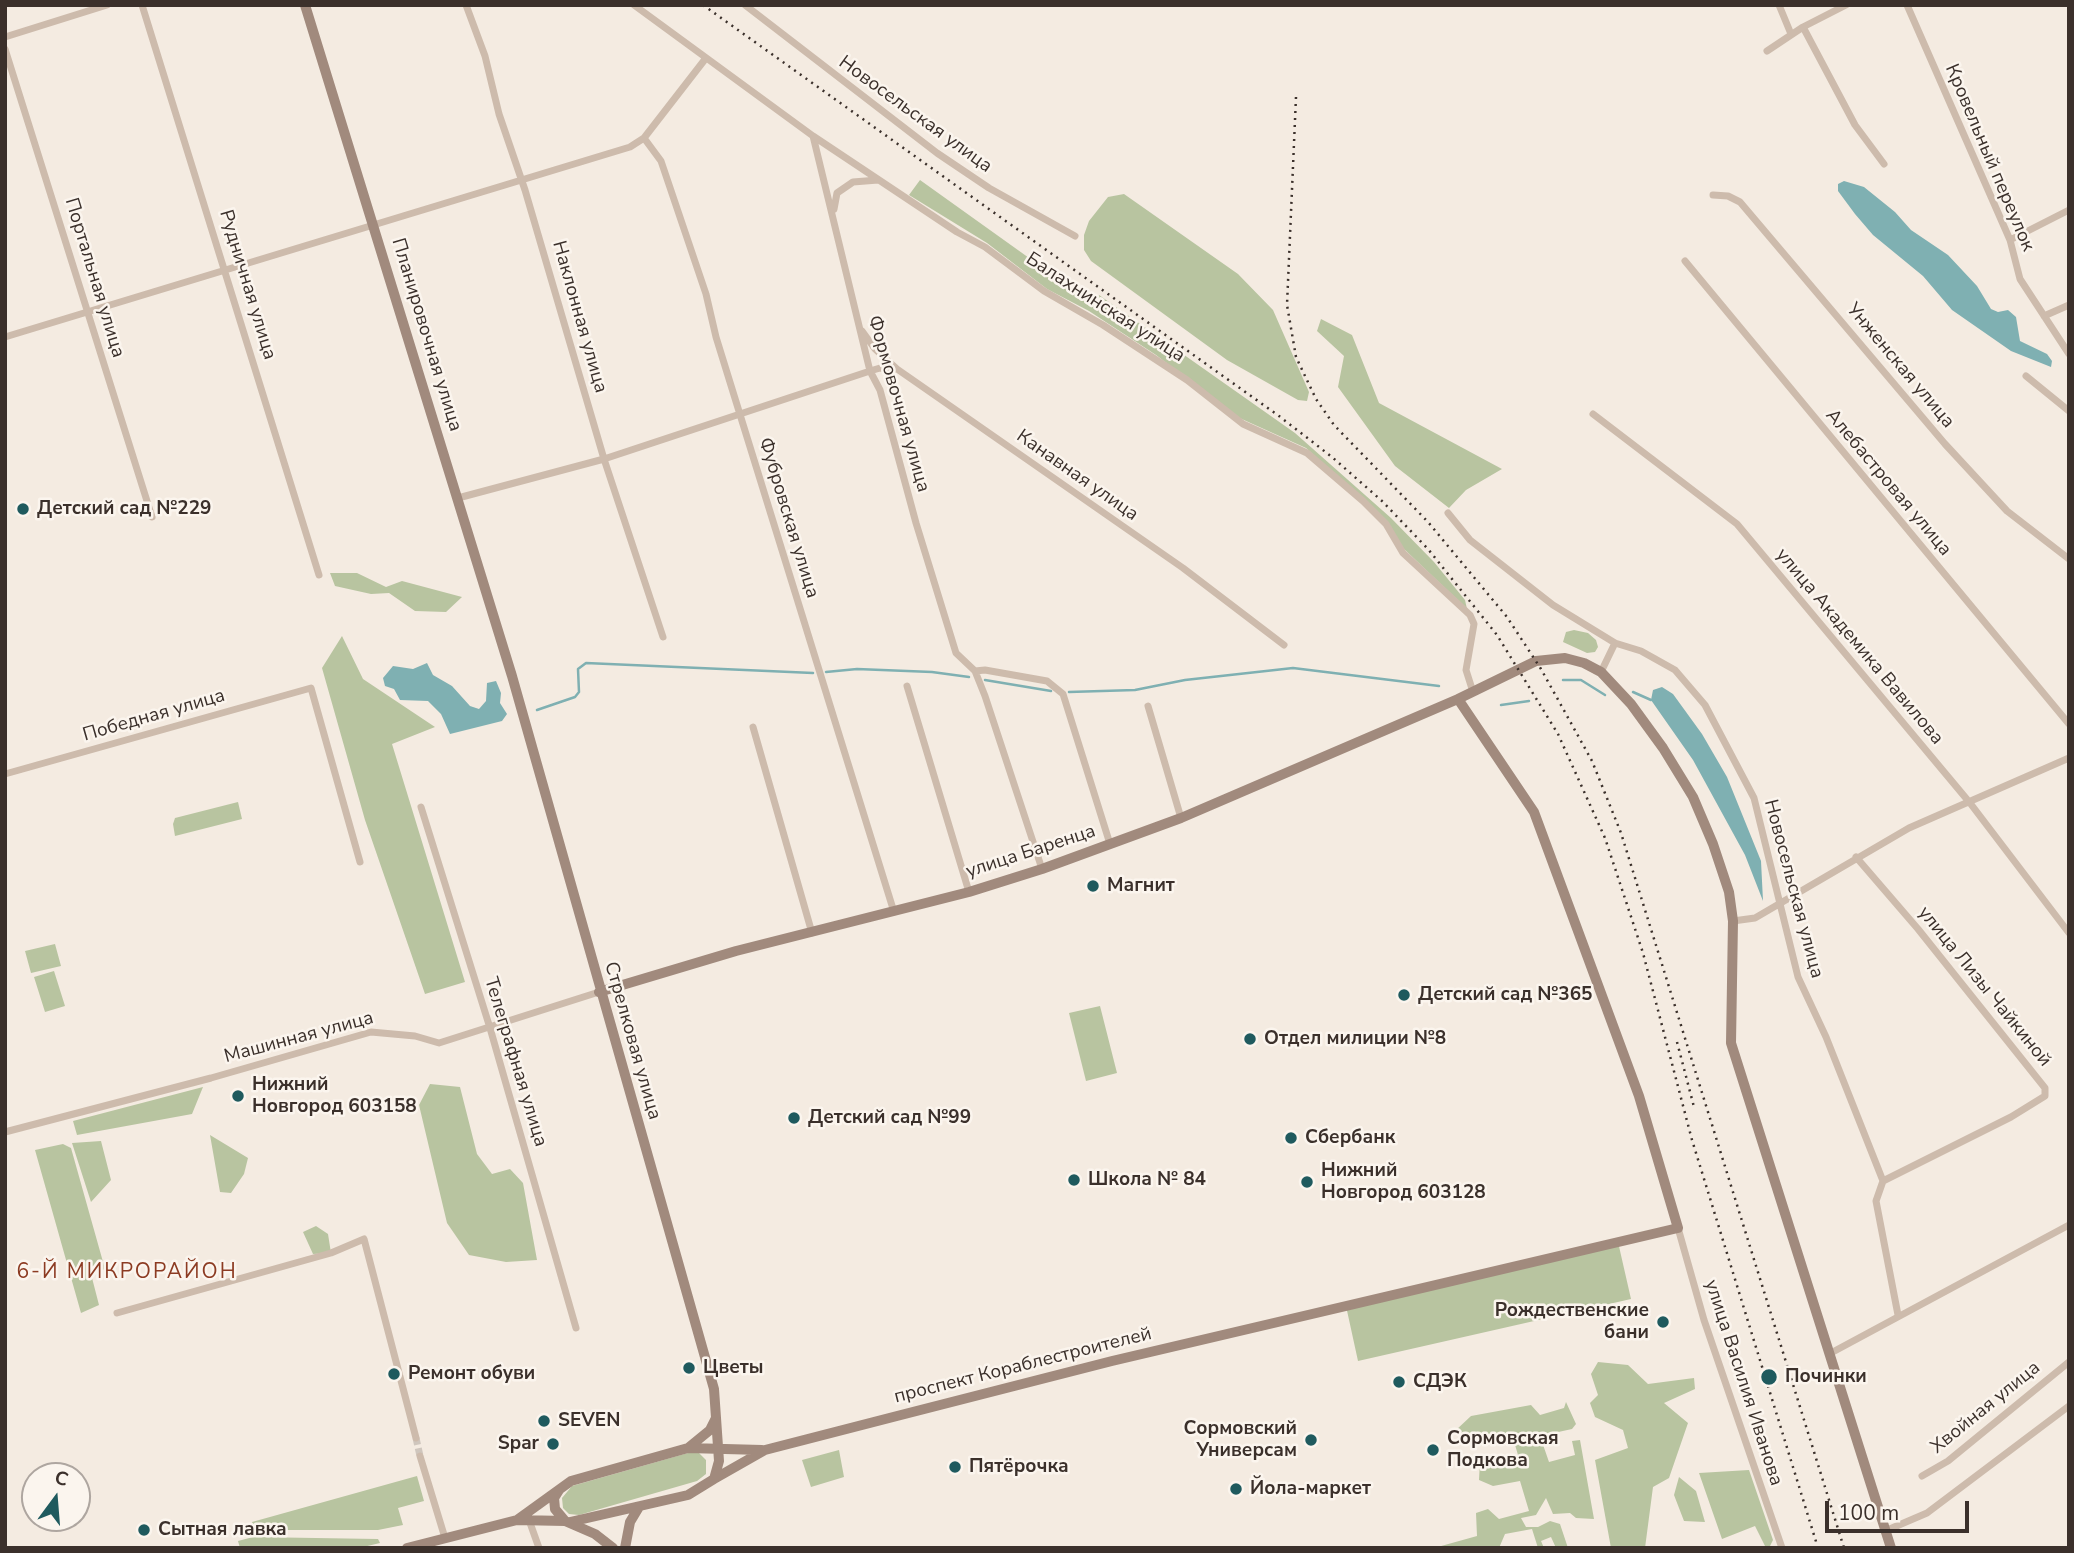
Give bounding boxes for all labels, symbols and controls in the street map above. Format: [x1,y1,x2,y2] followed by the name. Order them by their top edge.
[834,52,996,178] street label: Новосельская улица
[1939,61,2039,255] street label: Кровельный переулок
[59,195,129,361] street label: Портальная улица
[213,207,281,363] street label: Рудничная улица
[386,236,466,434] street label: Планировочная улица
[546,238,612,396] street label: Наклонная улица
[1021,248,1189,368] street label: Балахнинская улица
[1841,299,1959,433] street label: Унженская улица
[862,313,934,495] street label: Формовочная улица
[1820,405,1956,561] street label: Алебастровая улица
[1012,425,1142,527] street label: Канавная улица
[753,435,823,601] street label: Фубровская улица
[37,498,211,520] place label: Детский сад №229
[15,501,31,517] marker: Детский сад №229
[1770,544,1948,750] street label: улица Академика Вавилова
[80,685,228,747] street label: Победная улица
[1758,797,1828,981] street label: Новосельская улица
[963,820,1099,884] street label: улица Баренца
[1107,875,1175,897] place label: Магнит
[1085,878,1101,894] marker: Магнит
[1912,902,2056,1072] street label: улица Лизы Чайкиной
[599,959,665,1123] street label: Стрелковая улица
[478,975,552,1149] street label: Телеграфная улица
[1418,984,1592,1006] place label: Детский сад №365
[1396,987,1412,1003] marker: Детский сад №365
[222,1007,376,1069] street label: Машинная улица
[1264,1028,1446,1050] place label: Отдел милиции №8
[1242,1031,1258,1047] marker: Отдел милиции №8
[252,1074,417,1118] place label: Нижний Новгород 603158
[230,1088,246,1104] marker: Нижний Новгород 603158
[808,1107,971,1129] place label: Детский сад №99
[786,1110,802,1126] marker: Детский сад №99
[1305,1127,1395,1149] place label: Сбербанк
[1283,1130,1299,1146] marker: Сбербанк
[1321,1160,1486,1204] place label: Нижний Новгород 603128
[1088,1169,1206,1191] place label: Школа № 84
[1066,1172,1082,1188] marker: Школа № 84
[1299,1174,1315,1190] marker: Нижний Новгород 603128
[18,1260,236,1286] district label: 6-Й МИКРОРАЙОН
[1699,1277,1787,1489] street label: улица Василия Иванова
[1495,1300,1649,1344] place label: Рождественские бани
[1655,1314,1671,1330] marker: Рождественские бани
[892,1323,1154,1409] street label: проспект Кораблестроителей
[703,1357,764,1379] place label: Цветы
[1927,1357,2045,1459] street label: Хвойная улица
[681,1360,697,1376] marker: Цветы
[408,1363,535,1385] place label: Ремонт обуви
[386,1366,402,1382] marker: Ремонт обуви
[1785,1366,1867,1388] place label: Починки
[1759,1367,1779,1387] marker: Починки
[1413,1371,1467,1393] place label: СДЭК
[1391,1374,1407,1390] marker: СДЭК
[558,1410,620,1432] place label: SEVEN
[536,1413,552,1429] marker: SEVEN
[1184,1418,1297,1462] place label: Сормовский Универсам
[1447,1428,1559,1472] place label: Сормовская Подкова
[1303,1432,1319,1448] marker: Сормовский Универсам
[498,1433,539,1455] place label: Spar
[545,1436,561,1452] marker: Spar
[1425,1442,1441,1458] marker: Сормовская Подкова
[969,1456,1069,1478] place label: Пятёрочка
[947,1459,963,1475] marker: Пятёрочка
[21,1462,91,1532] north arrow
[51,1464,71,1493] text: С
[1250,1478,1371,1500] place label: Йола-маркет
[1228,1481,1244,1497] marker: Йола-маркет
[1829,1486,1972,1530] scale bar
[1838,1499,1899,1527] text: 100 m
[158,1519,287,1541] place label: Сытная лавка
[136,1522,152,1538] marker: Сытная лавка

